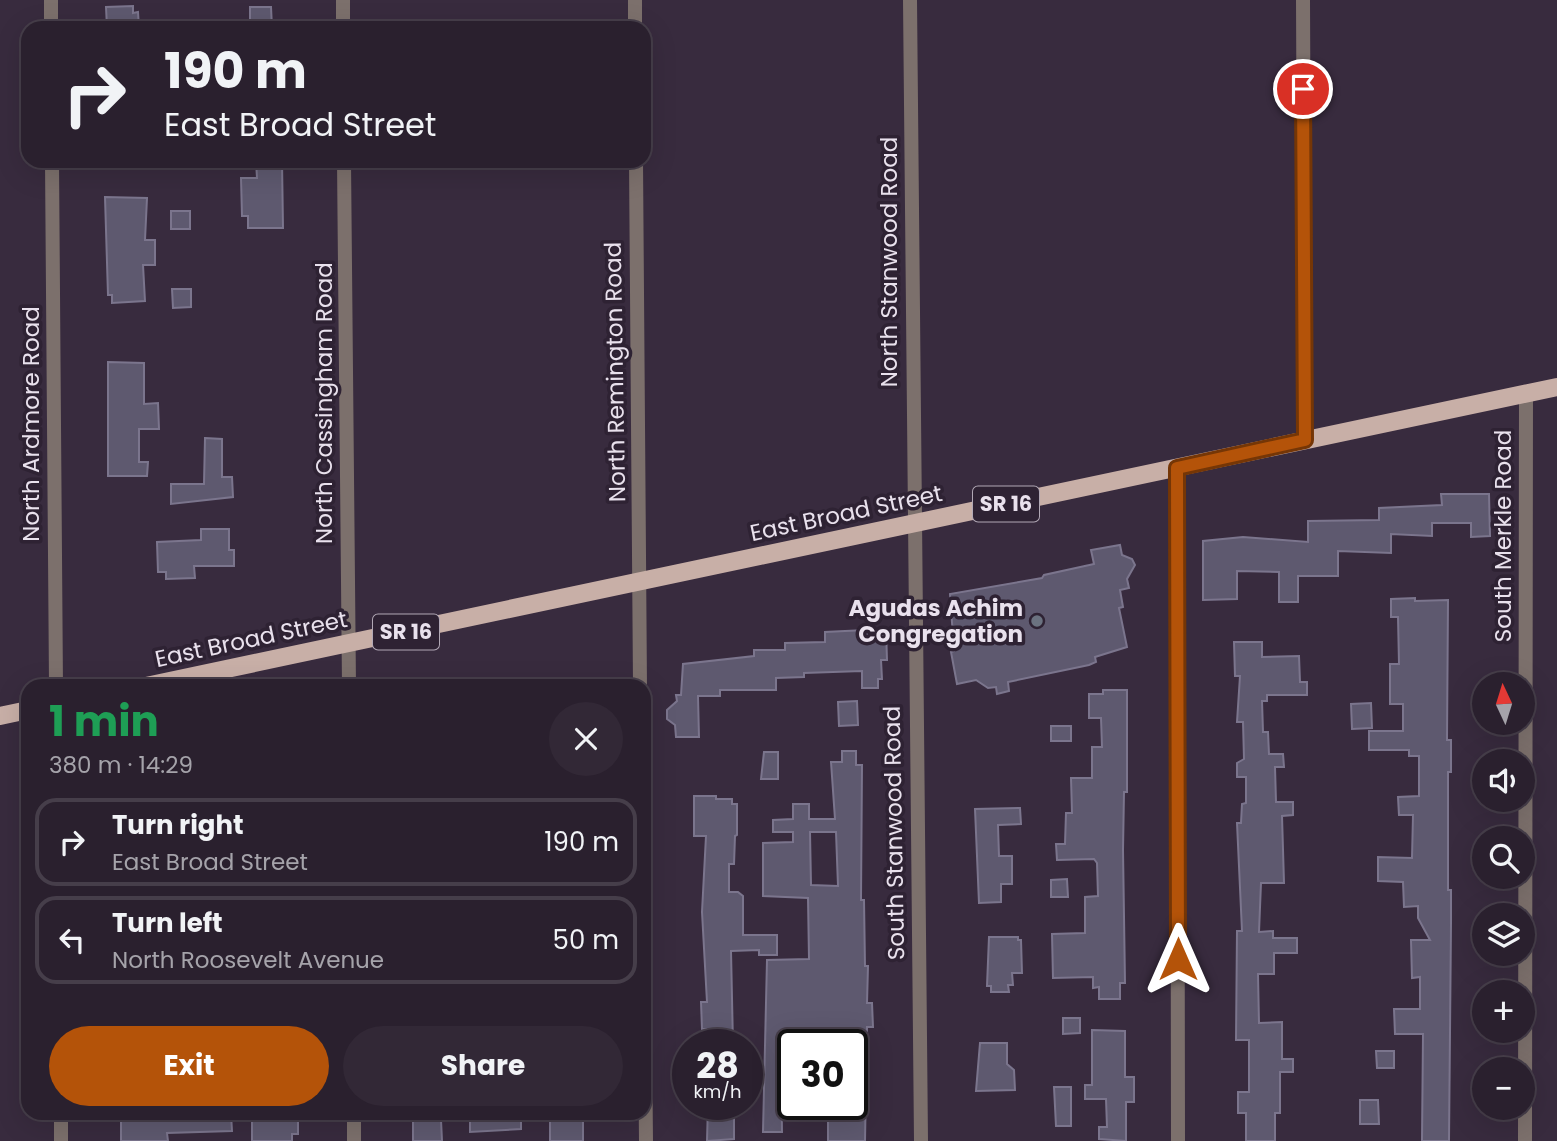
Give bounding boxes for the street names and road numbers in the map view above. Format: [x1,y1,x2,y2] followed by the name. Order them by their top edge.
[873,137,905,387] street label: North Stanwood Road
[597,242,633,502] street label: North Remington Road
[308,262,340,544] street label: North Cassingham Road
[15,306,47,542] street label: North Ardmore Road
[1487,430,1519,642] street label: South Merkle Road
[747,477,945,549] street label: East Broad Street
[973,486,1039,522] road number: SR 16
[152,603,350,675] street label: East Broad Street
[373,614,439,650] road number: SR 16
[876,706,912,960] street label: South Stanwood Road

